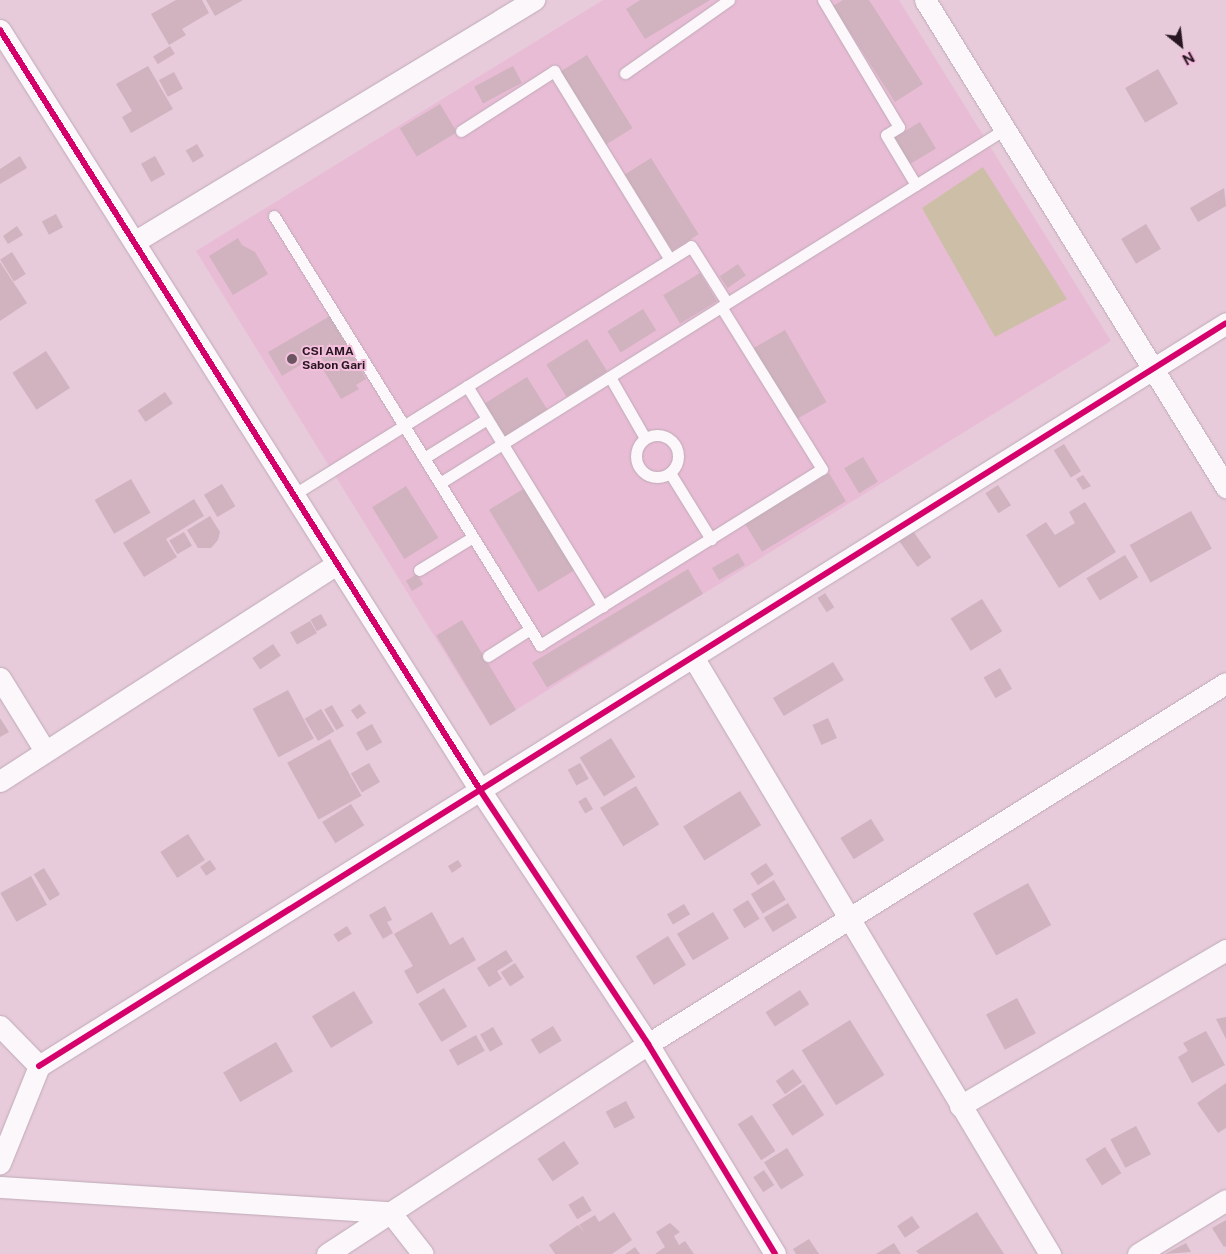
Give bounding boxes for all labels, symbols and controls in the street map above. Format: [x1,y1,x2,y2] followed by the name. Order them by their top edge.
[1156,20,1206,70] north arrow
[1180,48,1197,68] text: N
[302,345,365,373] place label: CSI AMA Sabon Gari
[286,353,298,365] marker: CSI AMA Sabon Gari

